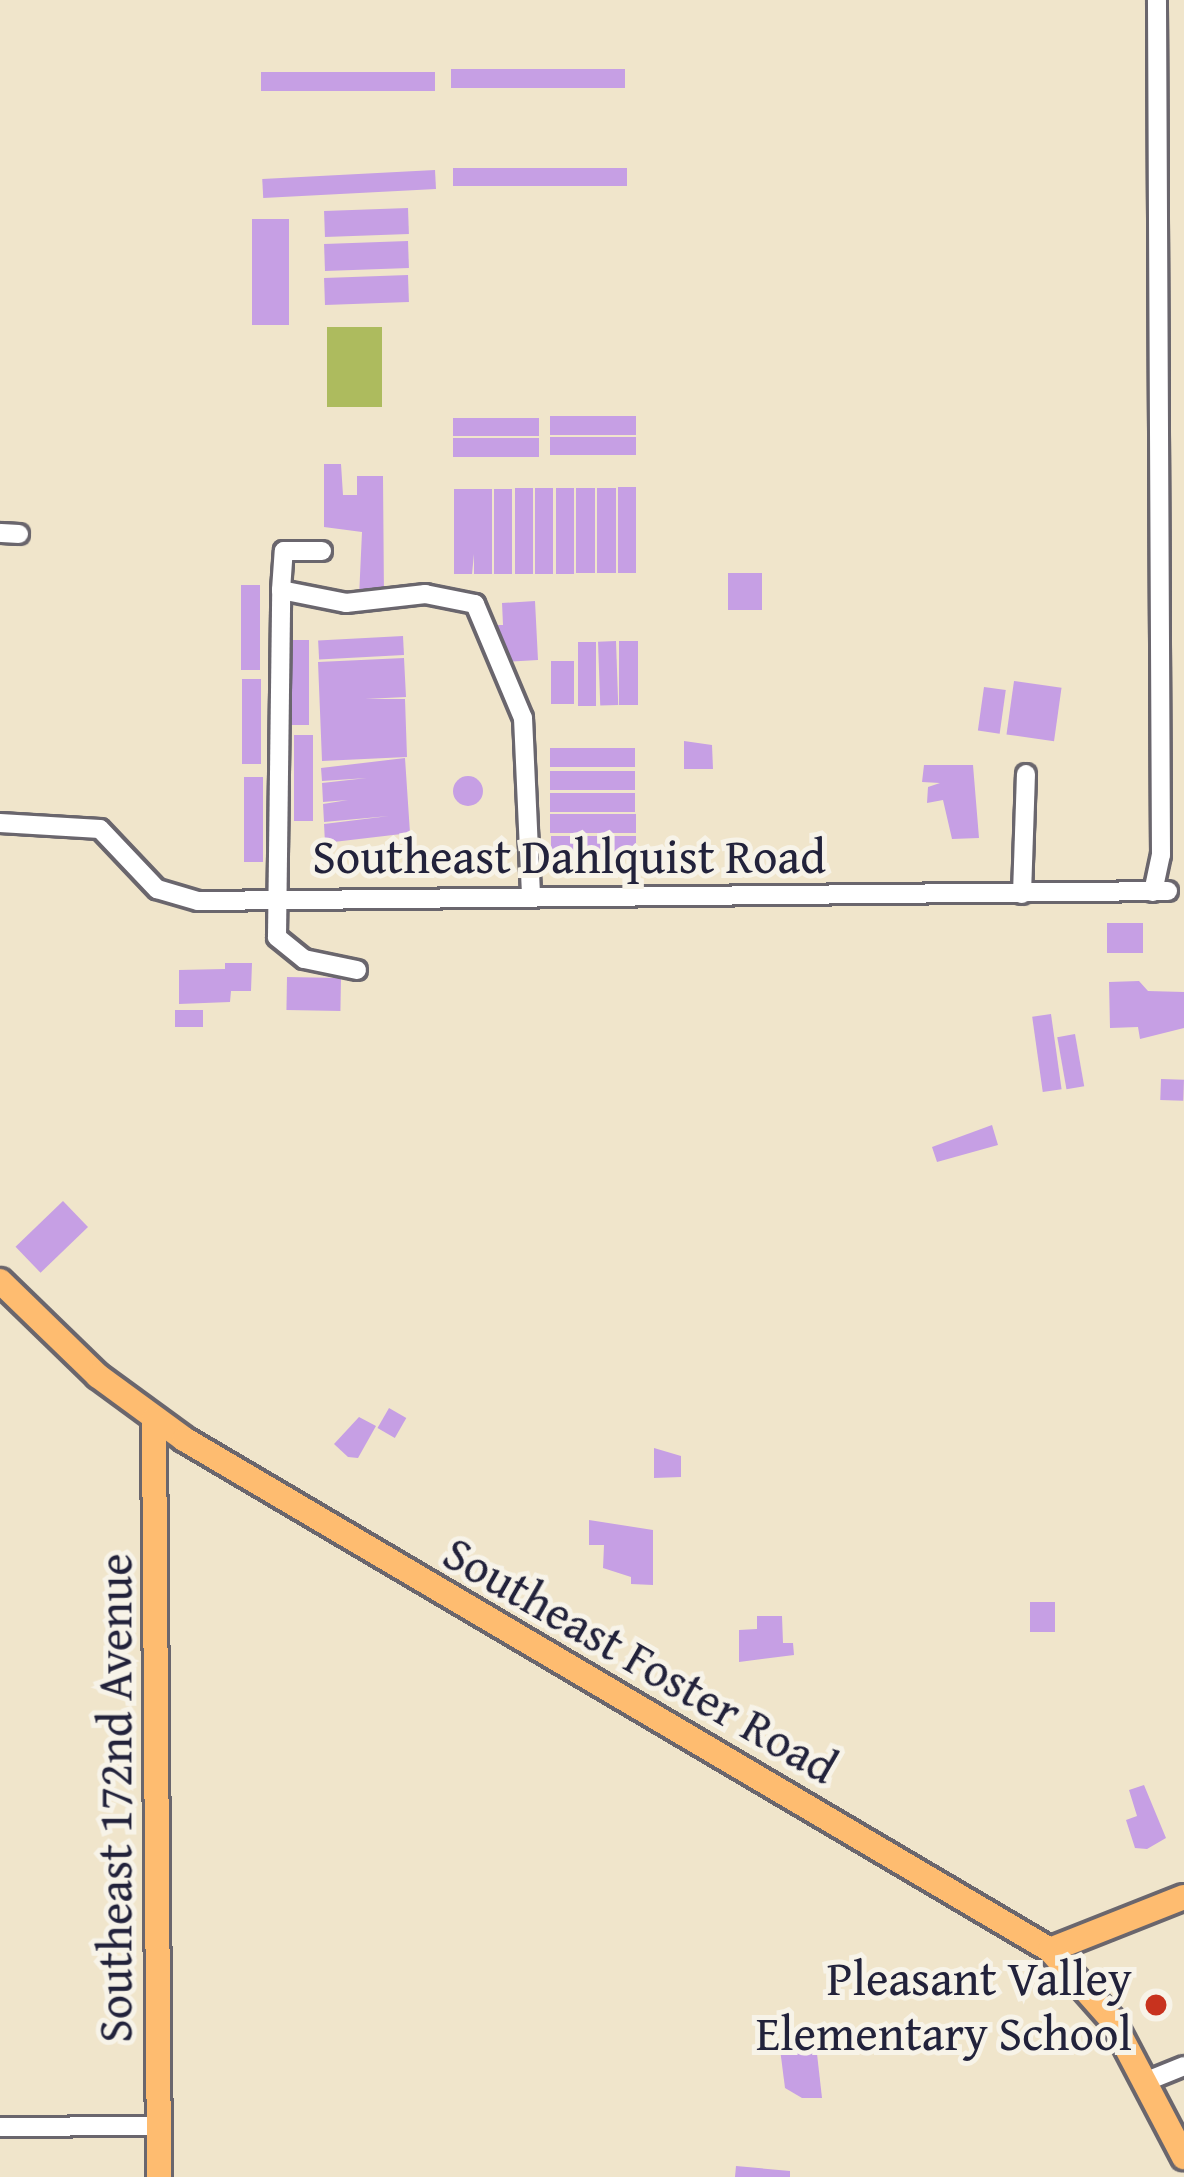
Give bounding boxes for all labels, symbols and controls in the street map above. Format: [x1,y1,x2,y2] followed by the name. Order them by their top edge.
[312,827,826,885] street label: Southeast Dahlquist Road
[434,1523,848,1795] street label: Southeast Foster Road
[85,1553,143,2043] street label: Southeast 172nd Avenue
[756,1948,1132,2061] place label: Pleasant Valley Elementary School
[1143,1992,1169,2018] marker: Pleasant Valley Elementary School

